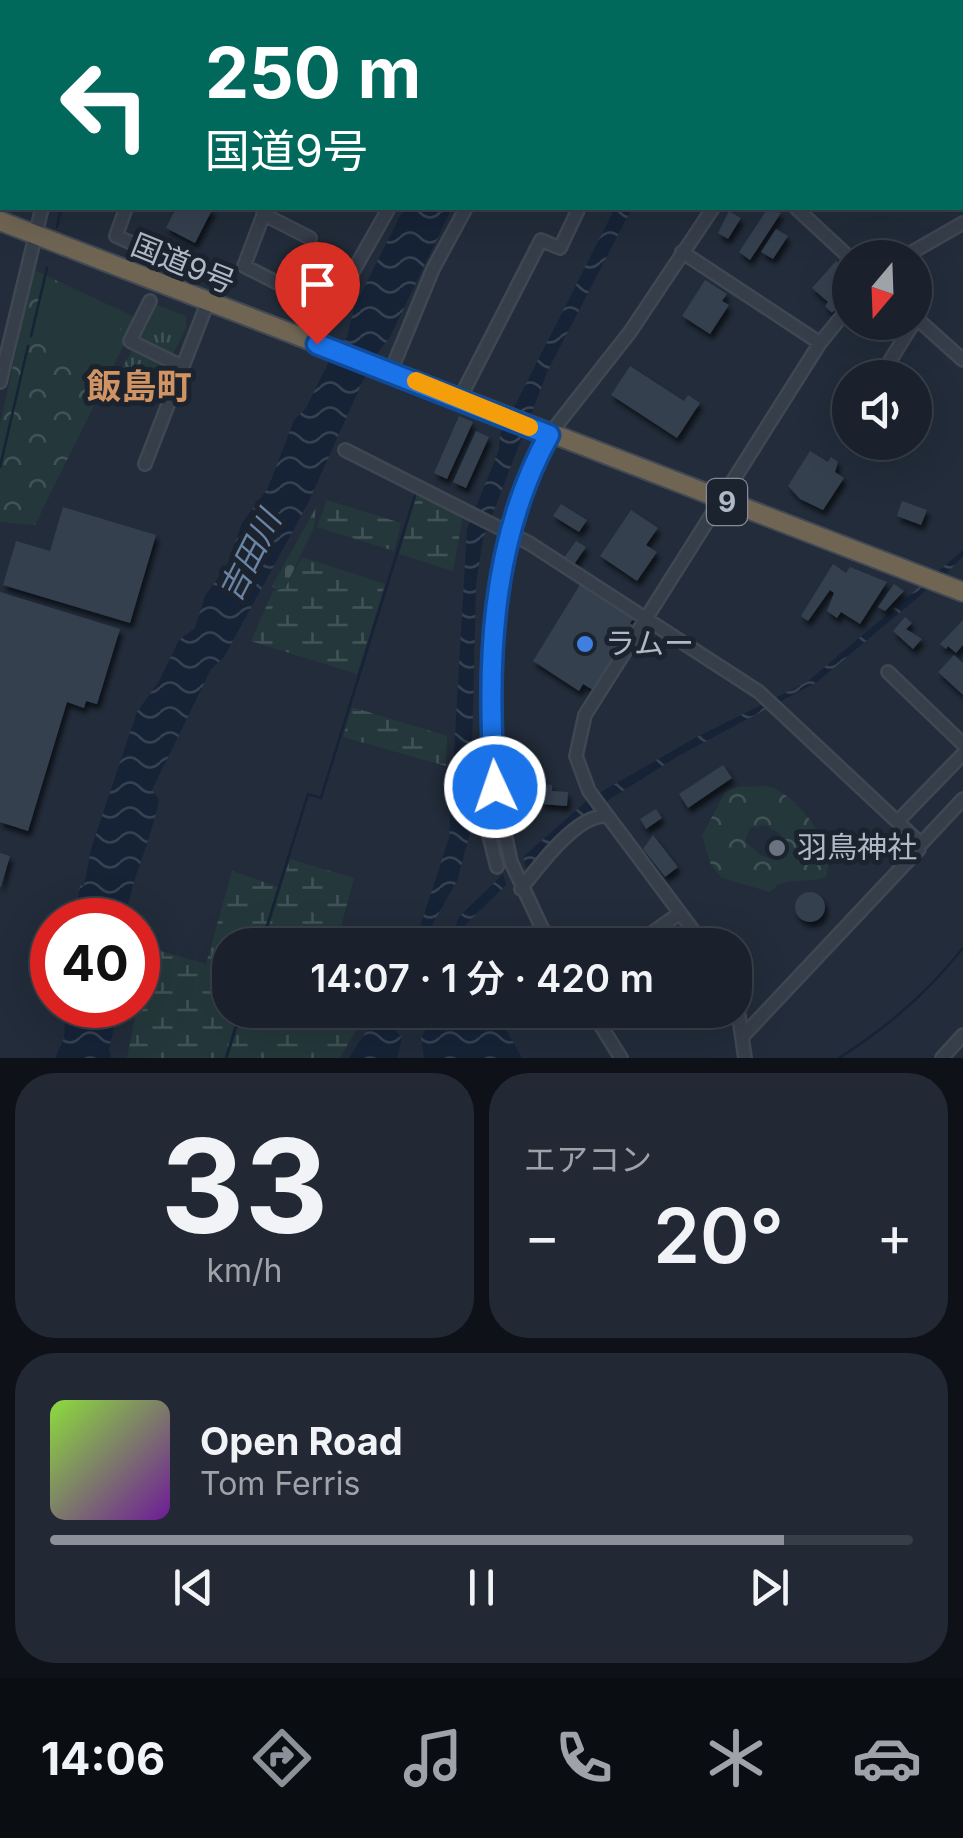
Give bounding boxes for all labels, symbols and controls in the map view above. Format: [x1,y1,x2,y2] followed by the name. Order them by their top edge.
[205,30,422,115] text: 250 m
[40,40,170,170] icon: left
[205,123,368,178] text: 国道9号
[126,226,240,300] street label: 国道9号
[832,240,932,340] north arrow
[832,240,932,460] map controls
[275,242,360,345] pin
[290,257,345,312] icon: arrive
[832,360,932,460] button: sound
[86,365,192,407] district label: 飯島町
[707,479,747,525] road number: 9
[210,501,290,607] water label: 吉田川
[605,625,694,661] place label: ラムー
[574,633,596,655] marker: ラムー
[443,735,547,839] position arrow
[797,829,917,865] place label: 羽鳥神社
[766,837,788,859] marker: 羽鳥神社
[30,898,160,1028] speed limit sign: 40
[310,955,654,1001] text: 14:07 · 1 分 · 420 m
[161,1107,328,1264] text: 33
[524,1140,652,1179] text: エアコン
[653,1190,784,1281] text: 20°
[524,1203,560,1269] text: −
[877,1203,913,1269] text: +
[206,1251,283,1290] text: km/h
[200,1418,403,1464] text: Open Road
[200,1464,360,1503] text: Tom Ferris
[166,1560,221,1615] icon: previous
[454,1560,509,1615] icon: pause
[742,1560,797,1615] icon: next
[247,1723,317,1793] icon: directions
[398,1723,468,1793] icon: music
[549,1723,619,1793] icon: phone
[701,1723,771,1793] icon: climate
[852,1723,922,1793] icon: car
[41,1731,165,1786] text: 14:06

